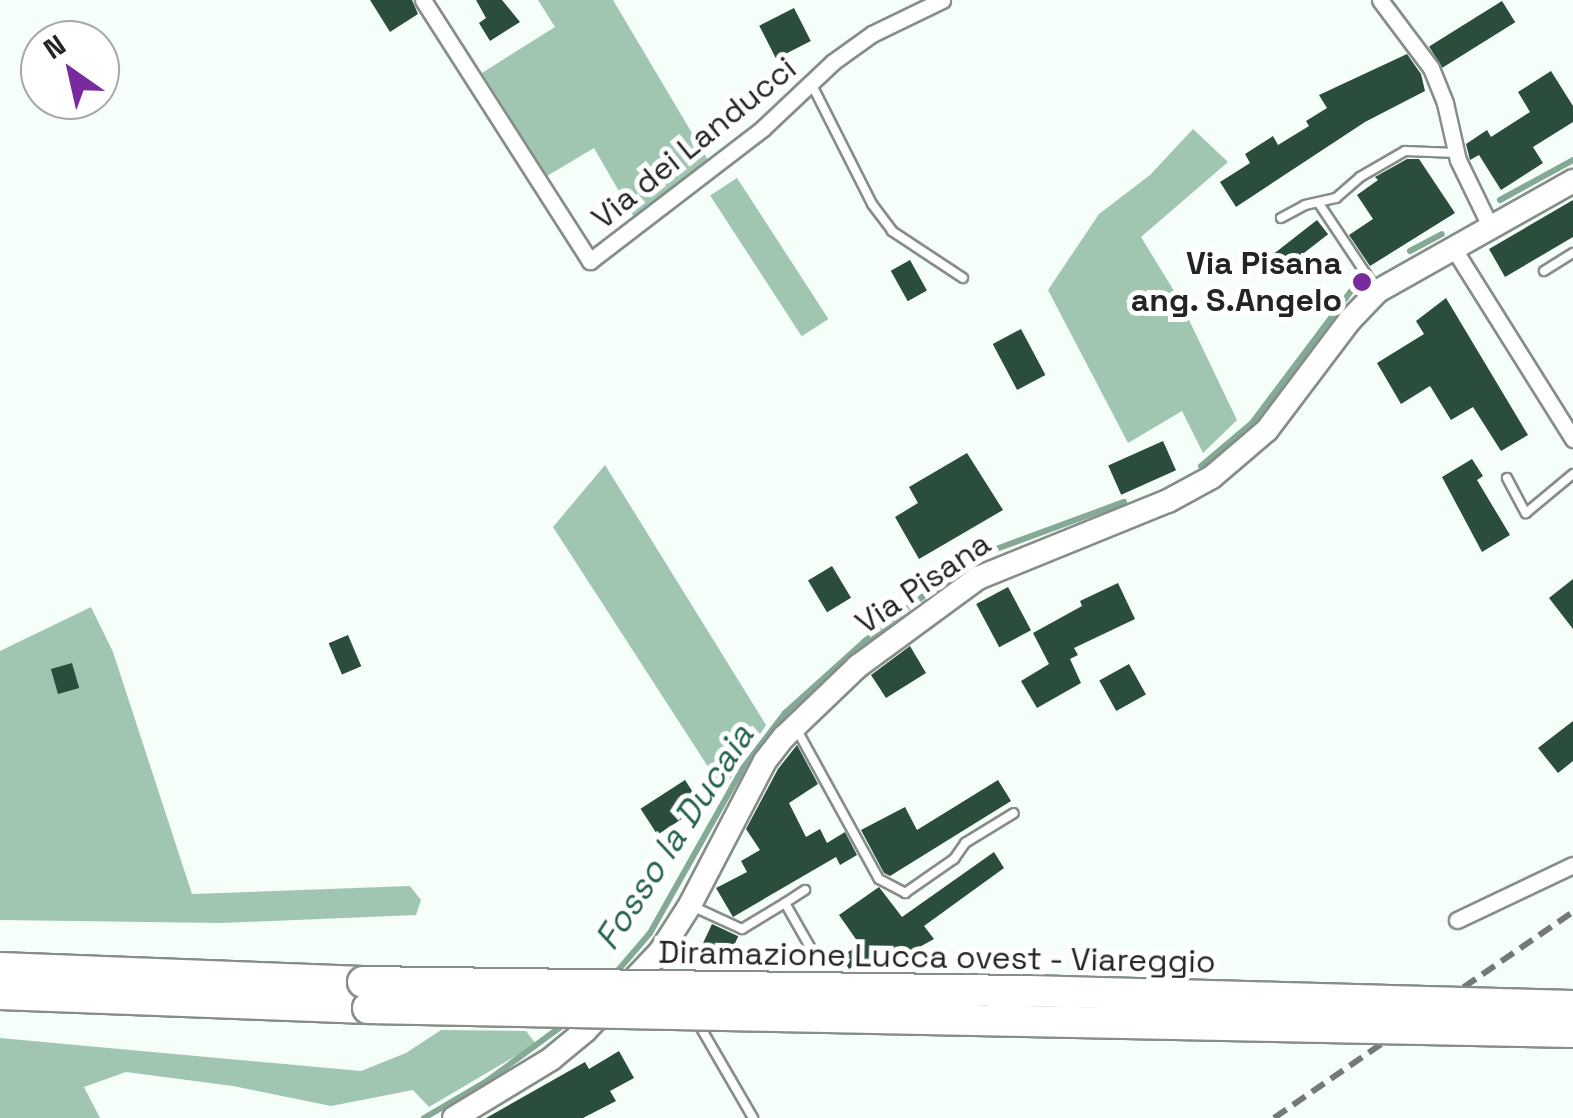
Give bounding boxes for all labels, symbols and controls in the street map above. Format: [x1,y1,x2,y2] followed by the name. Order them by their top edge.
[20,20,120,120] north arrow
[36,27,72,67] text: N
[584,49,804,237] street label: Via dei Landucci
[1130,245,1342,320] place label: Via Pisana ang. S.Angelo
[1351,271,1373,293] marker: Via Pisana ang. S.Angelo
[848,524,998,642] street label: Via Pisana
[586,717,762,957] water label: Fosso la Ducaia
[657,933,1217,981] street label: Diramazione Lucca ovest - Viareggio

